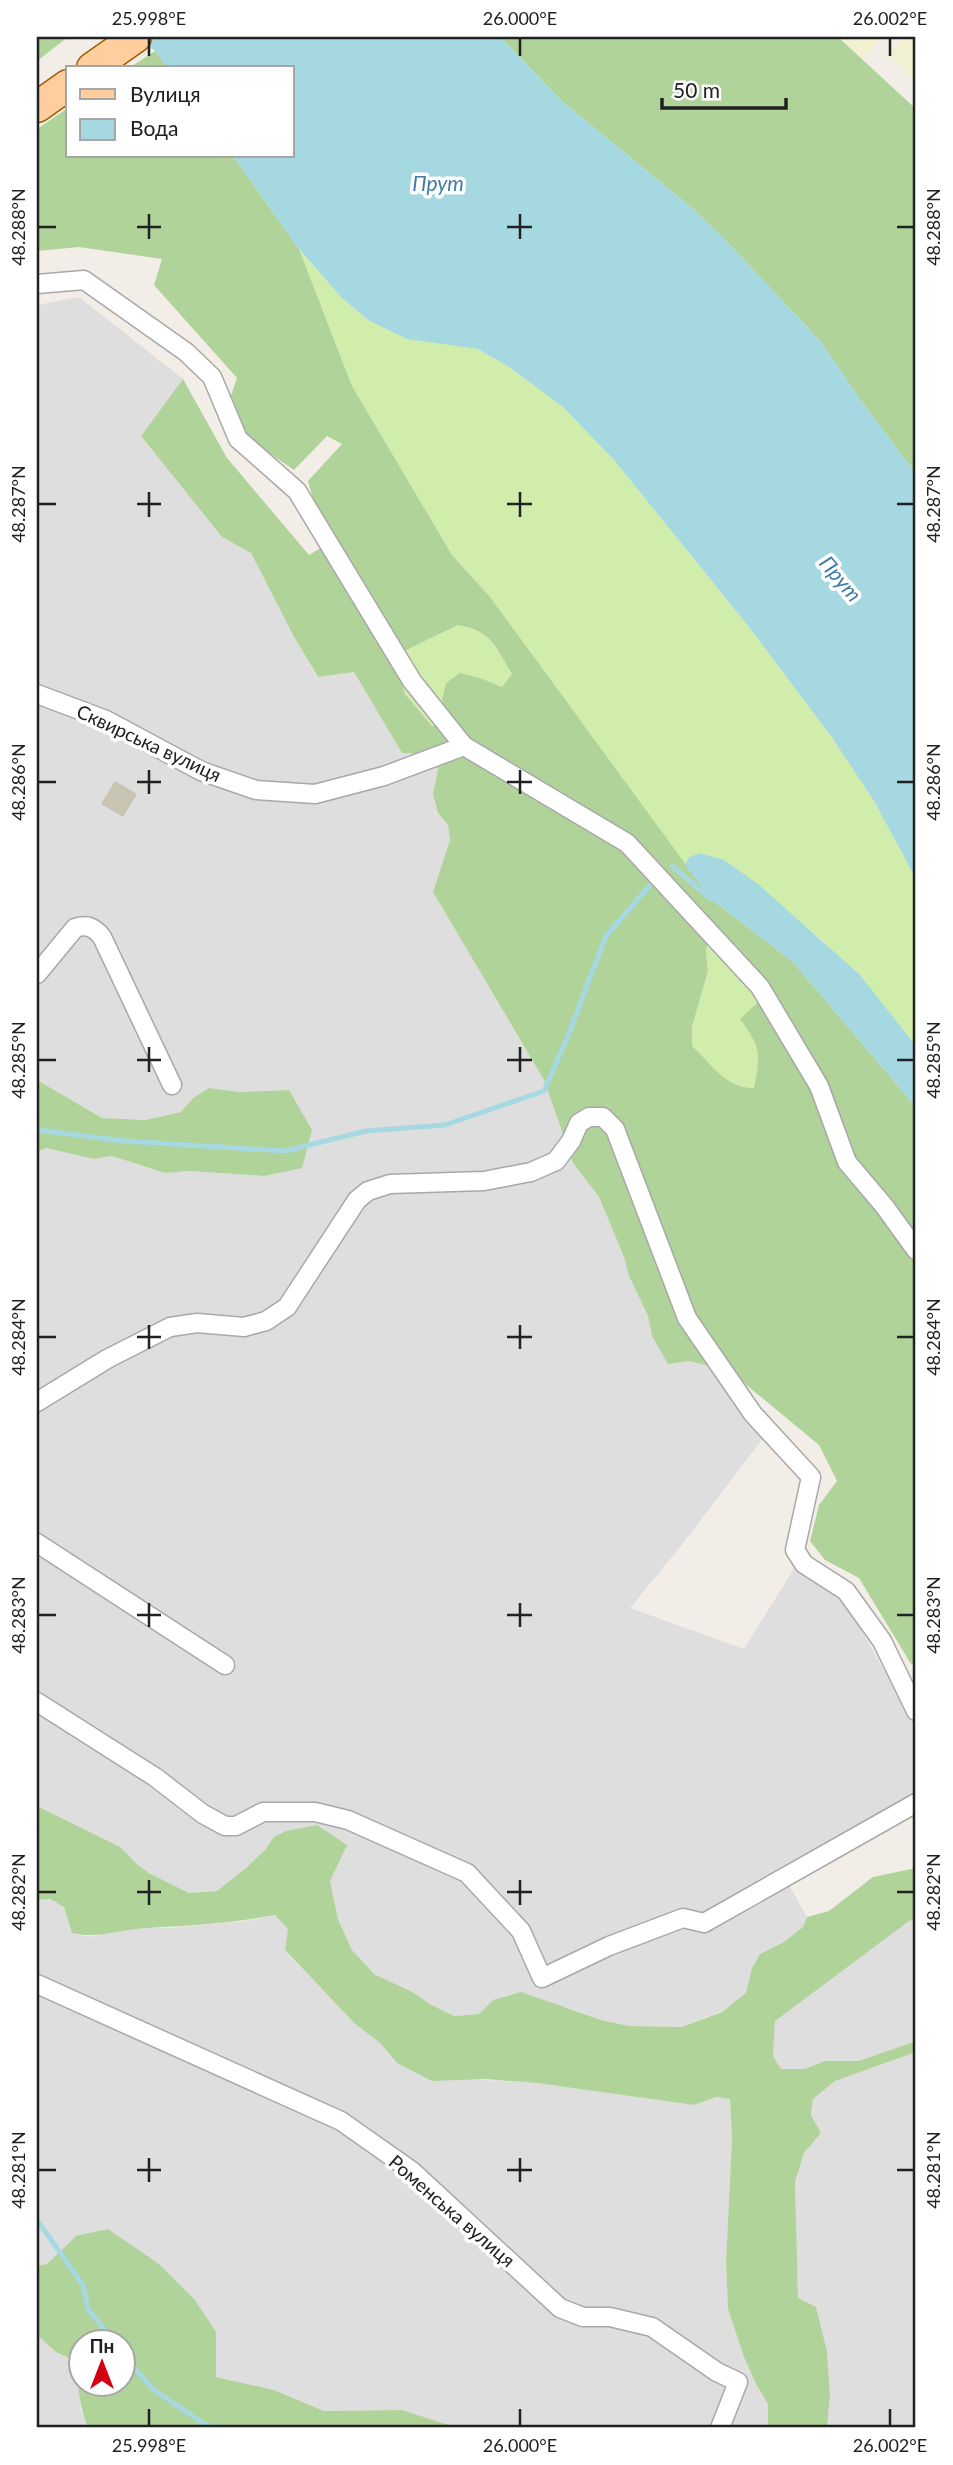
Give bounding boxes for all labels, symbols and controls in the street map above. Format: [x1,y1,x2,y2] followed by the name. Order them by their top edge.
[112,7,186,29] text: 25.998°E
[483,7,557,29] text: 26.000°E
[853,7,927,29] text: 26.002°E
[66,66,294,158] legend
[662,66,787,110] scale bar
[673,77,720,102] text: 50 m
[130,81,201,106] text: Вулиця
[130,115,178,140] text: Вода
[412,170,464,195] water label: Прут
[7,188,29,266] text: 48.288°N
[922,188,944,266] text: 48.288°N
[7,465,29,543] text: 48.287°N
[922,465,944,543] text: 48.287°N
[815,550,867,606] water label: Прут
[73,699,225,786] street label: Сквирська вулиця
[7,743,29,821] text: 48.286°N
[922,743,944,821] text: 48.286°N
[7,1021,29,1099] text: 48.285°N
[922,1021,944,1099] text: 48.285°N
[7,1298,29,1376] text: 48.284°N
[922,1298,944,1376] text: 48.284°N
[7,1576,29,1654] text: 48.283°N
[922,1576,944,1654] text: 48.283°N
[7,1853,29,1931] text: 48.282°N
[922,1853,944,1931] text: 48.282°N
[7,2131,29,2209] text: 48.281°N
[922,2131,944,2209] text: 48.281°N
[385,2150,520,2272] street label: Роменська вулиця
[66,2328,136,2398] north arrow
[90,2334,114,2357] text: Пн
[112,2434,186,2456] text: 25.998°E
[483,2434,557,2456] text: 26.000°E
[853,2434,927,2456] text: 26.002°E

